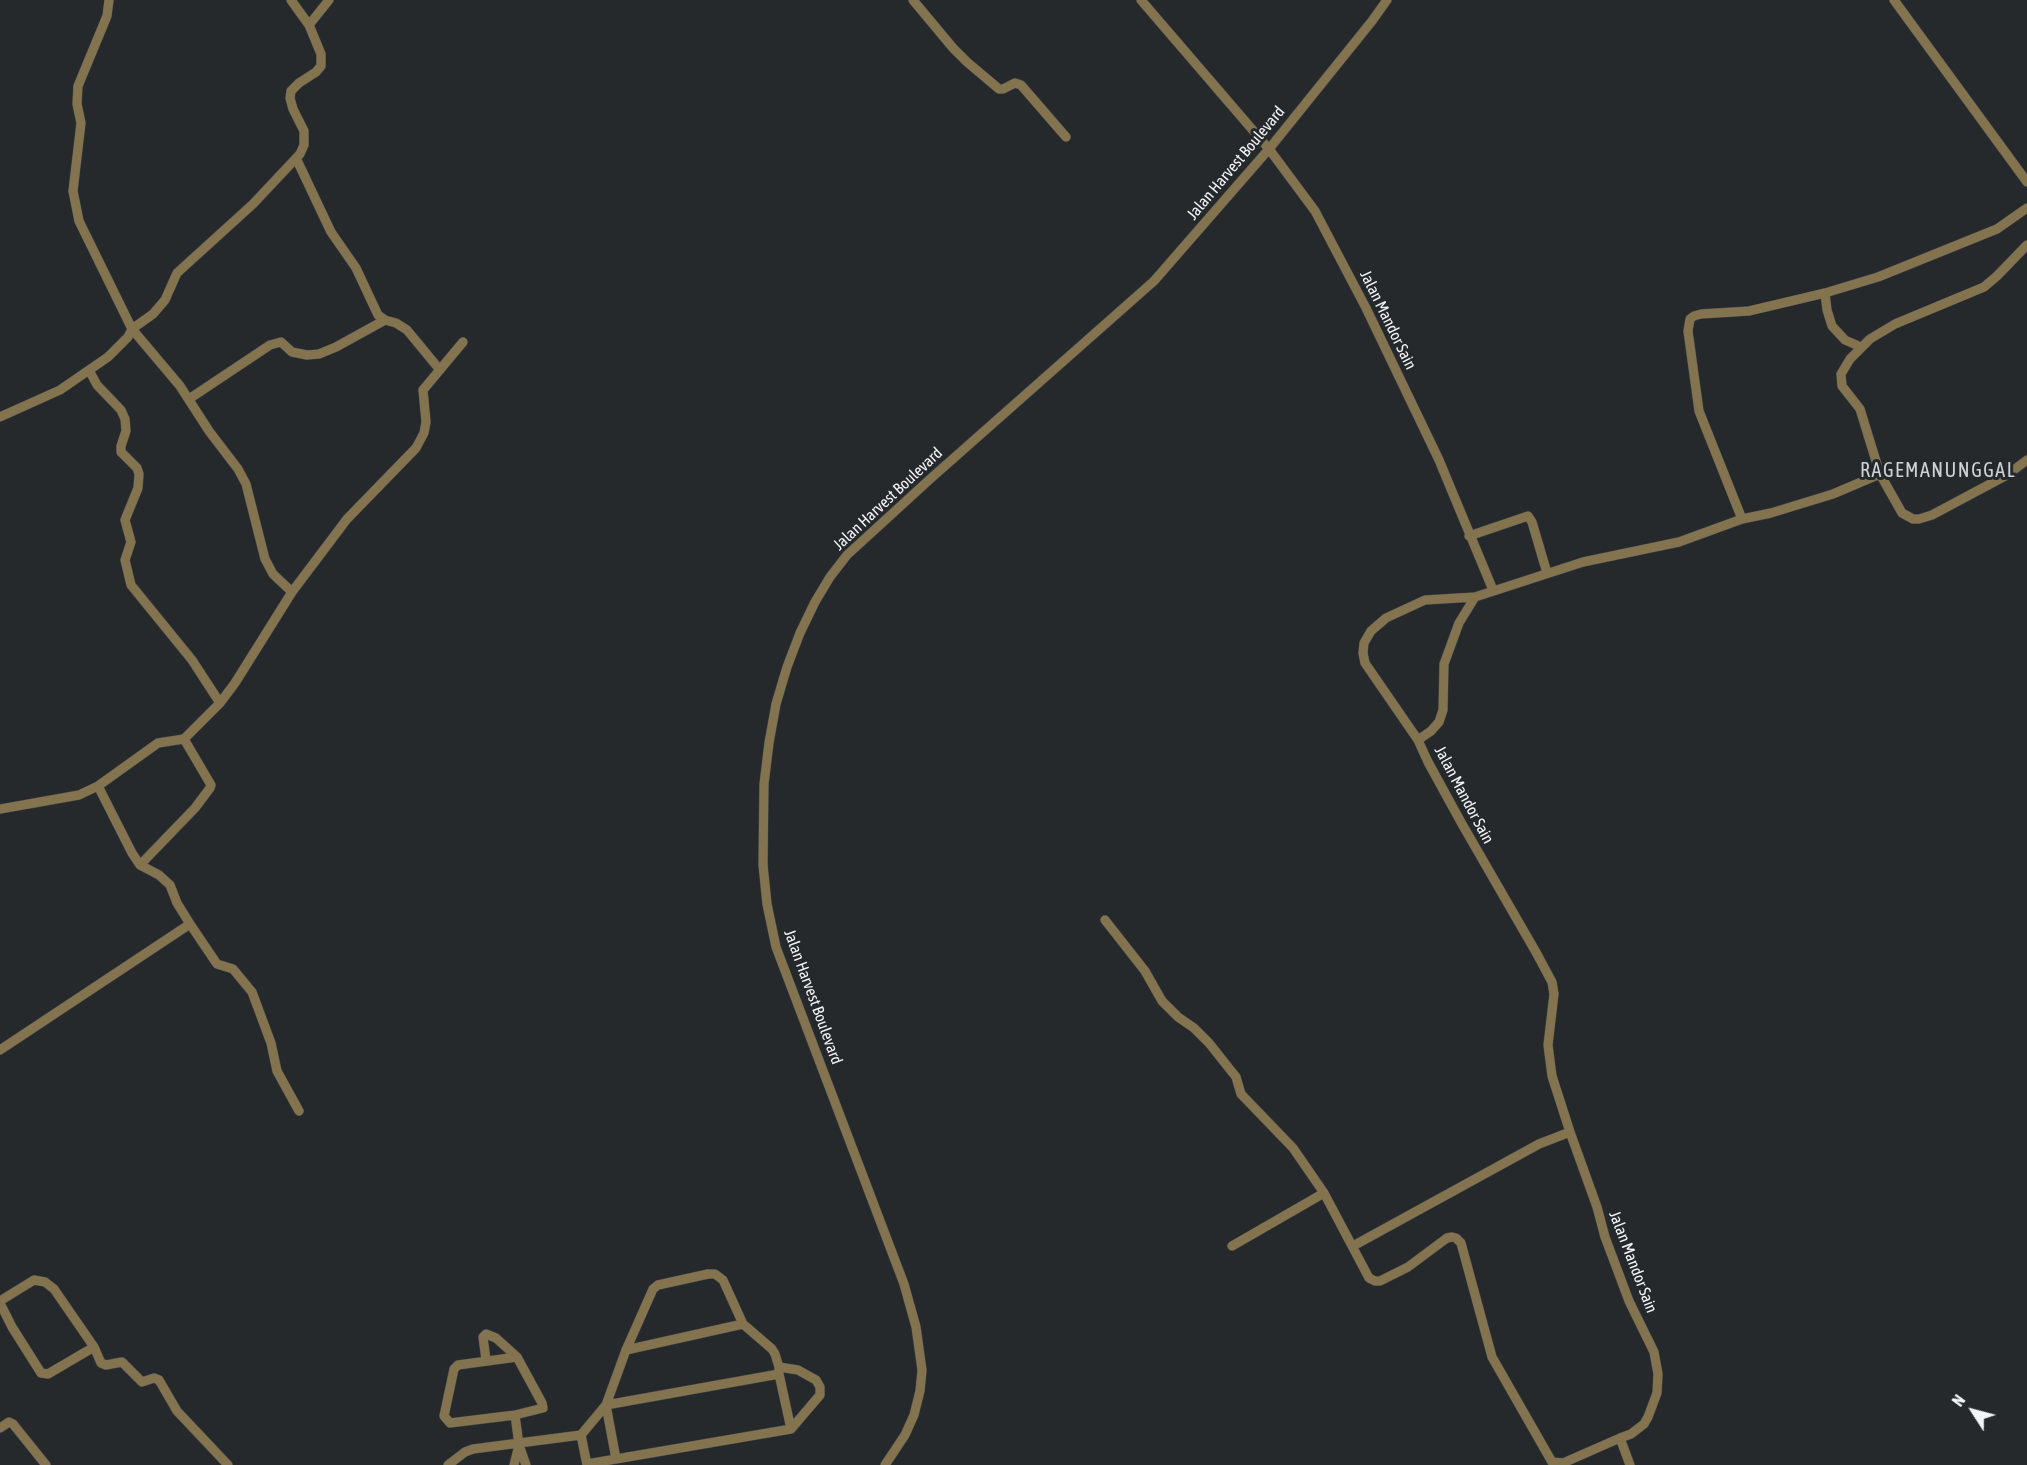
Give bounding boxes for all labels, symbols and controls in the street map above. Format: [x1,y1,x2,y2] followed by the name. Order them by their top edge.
[1183,102,1289,224] street label: Jalan Harvest Boulevard
[1356,267,1420,373] street label: Jalan Mandor Sain
[830,444,946,554] street label: Jalan Harvest Boulevard
[1860,459,2016,483] district label: RAGEMANUNGGAL
[1430,743,1498,847] street label: Jalan Mandor Sain
[780,927,846,1067] street label: Jalan Harvest Boulevard
[1605,1208,1661,1316] street label: Jalan Mandor Sain
[1943,1381,2003,1441] north arrow
[1948,1391,1968,1410] text: N

